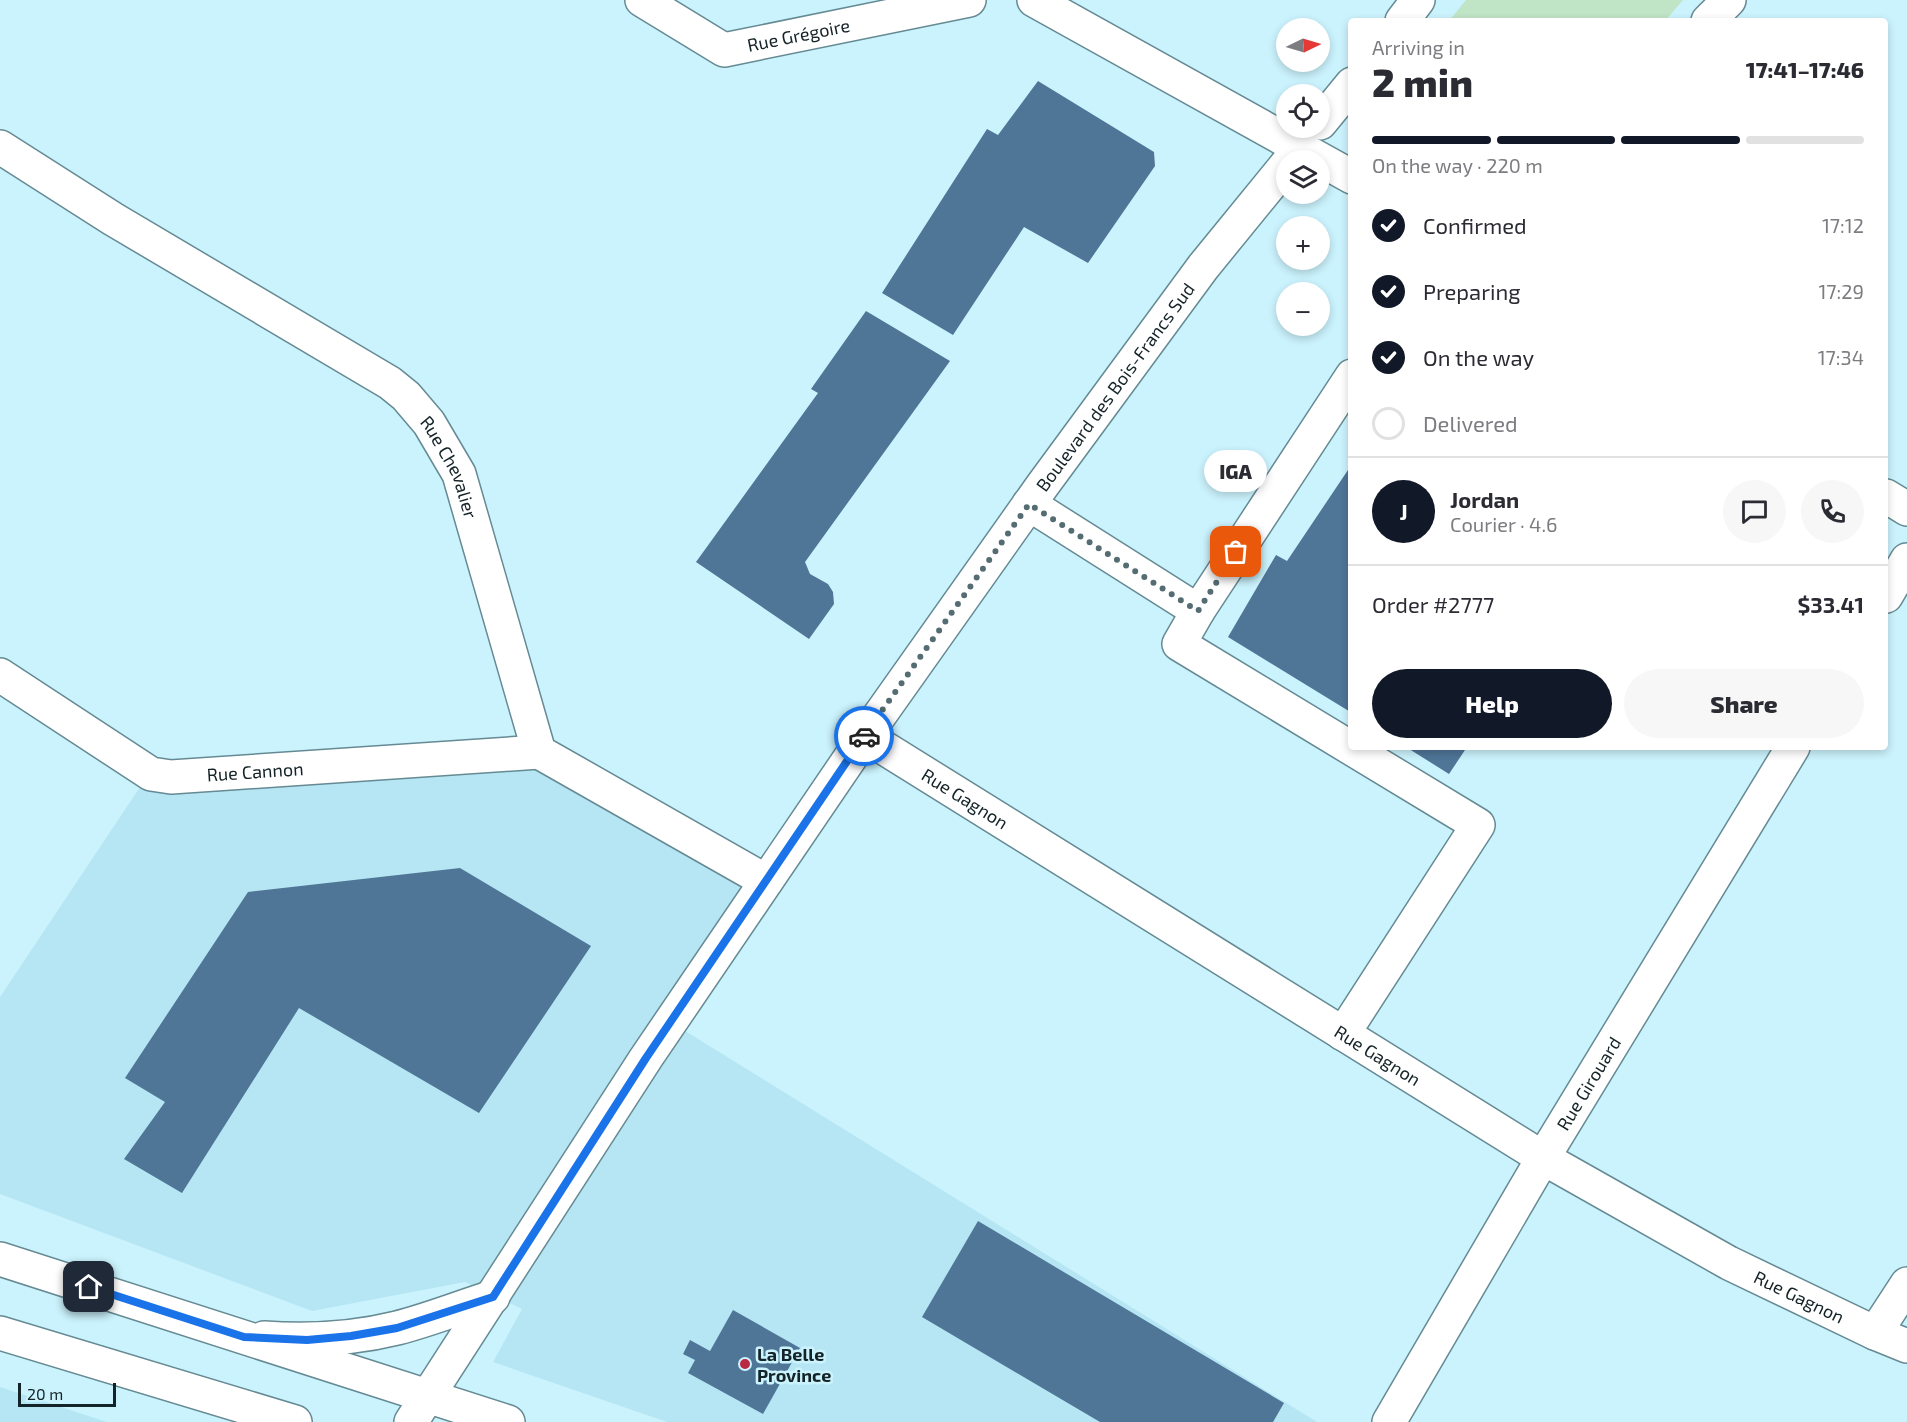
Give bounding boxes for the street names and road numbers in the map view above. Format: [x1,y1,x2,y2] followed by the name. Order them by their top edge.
[745,14,852,56] street label: Rue Grégoire
[1031,278,1199,495] street label: Boulevard des Bois-Francs Sud
[416,411,482,521] street label: Rue Chevalier
[206,757,304,786] street label: Rue Cannon
[918,763,1012,833] street label: Rue Gagnon
[1331,1020,1425,1090] street label: Rue Gagnon
[1552,1033,1625,1134] street label: Rue Girouard
[1750,1266,1848,1328] street label: Rue Gagnon

